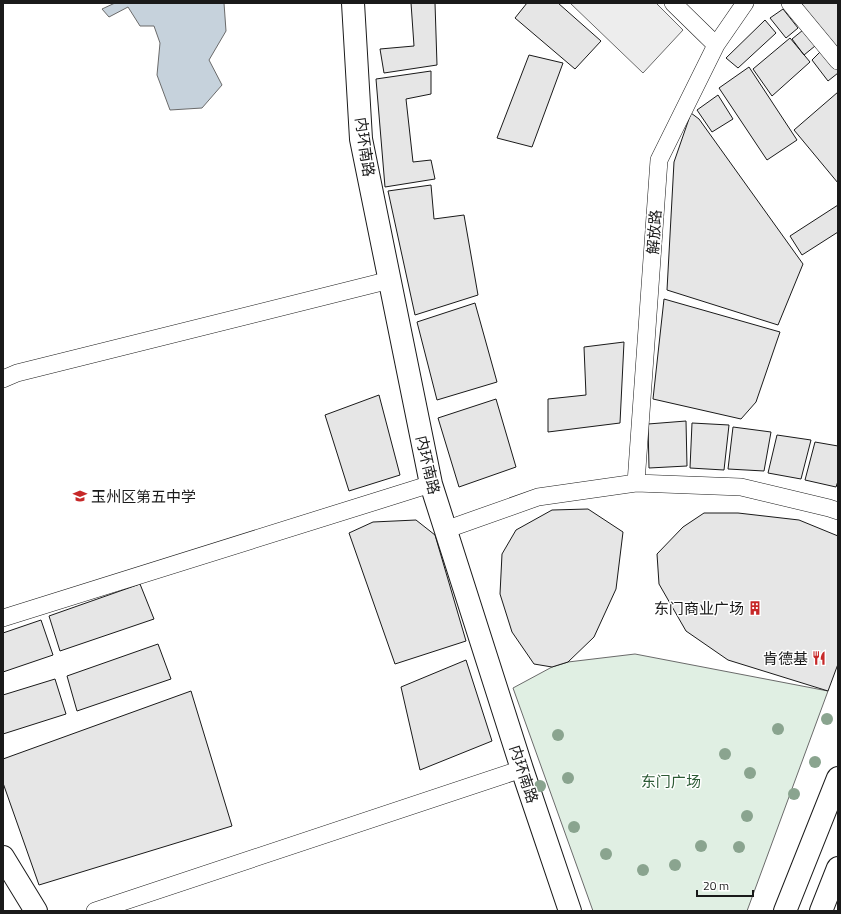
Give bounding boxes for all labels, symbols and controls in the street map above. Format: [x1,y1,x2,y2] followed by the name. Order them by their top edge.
[349,116,381,178] street label: 内环南路
[641,209,667,255] street label: 解放路
[410,433,446,497] street label: 内环南路
[91,485,196,508] place label: 玉州区第五中学
[72,488,88,504] school or university icon: 玉州区第五中学
[654,597,744,620] place label: 东门商业广场
[747,600,763,616] building icon: 东门商业广场
[763,647,808,670] place label: 肯德基
[811,650,827,666] restaurant icon: 肯德基
[504,742,544,806] street label: 内环南路
[641,770,701,793] park label: 东门广场
[697,872,753,898] scale bar
[703,876,729,895] text: 20 m

